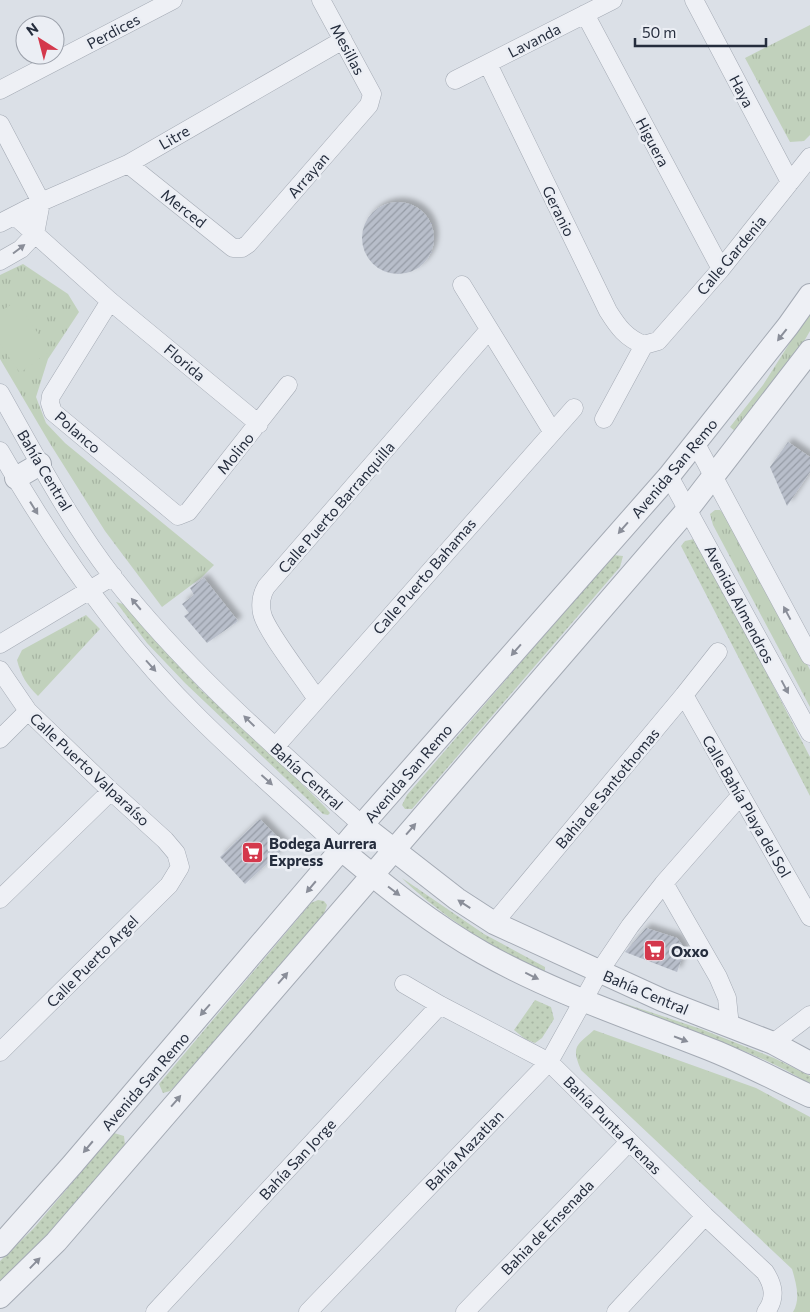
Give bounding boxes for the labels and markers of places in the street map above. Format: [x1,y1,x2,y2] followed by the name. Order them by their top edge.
[269,834,377,869] place label: Bodega Aurrera Express
[241,840,265,864] supermarket icon: Bodega Aurrera Express
[643,939,667,963] supermarket icon: Oxxo
[671,942,709,960] place label: Oxxo

